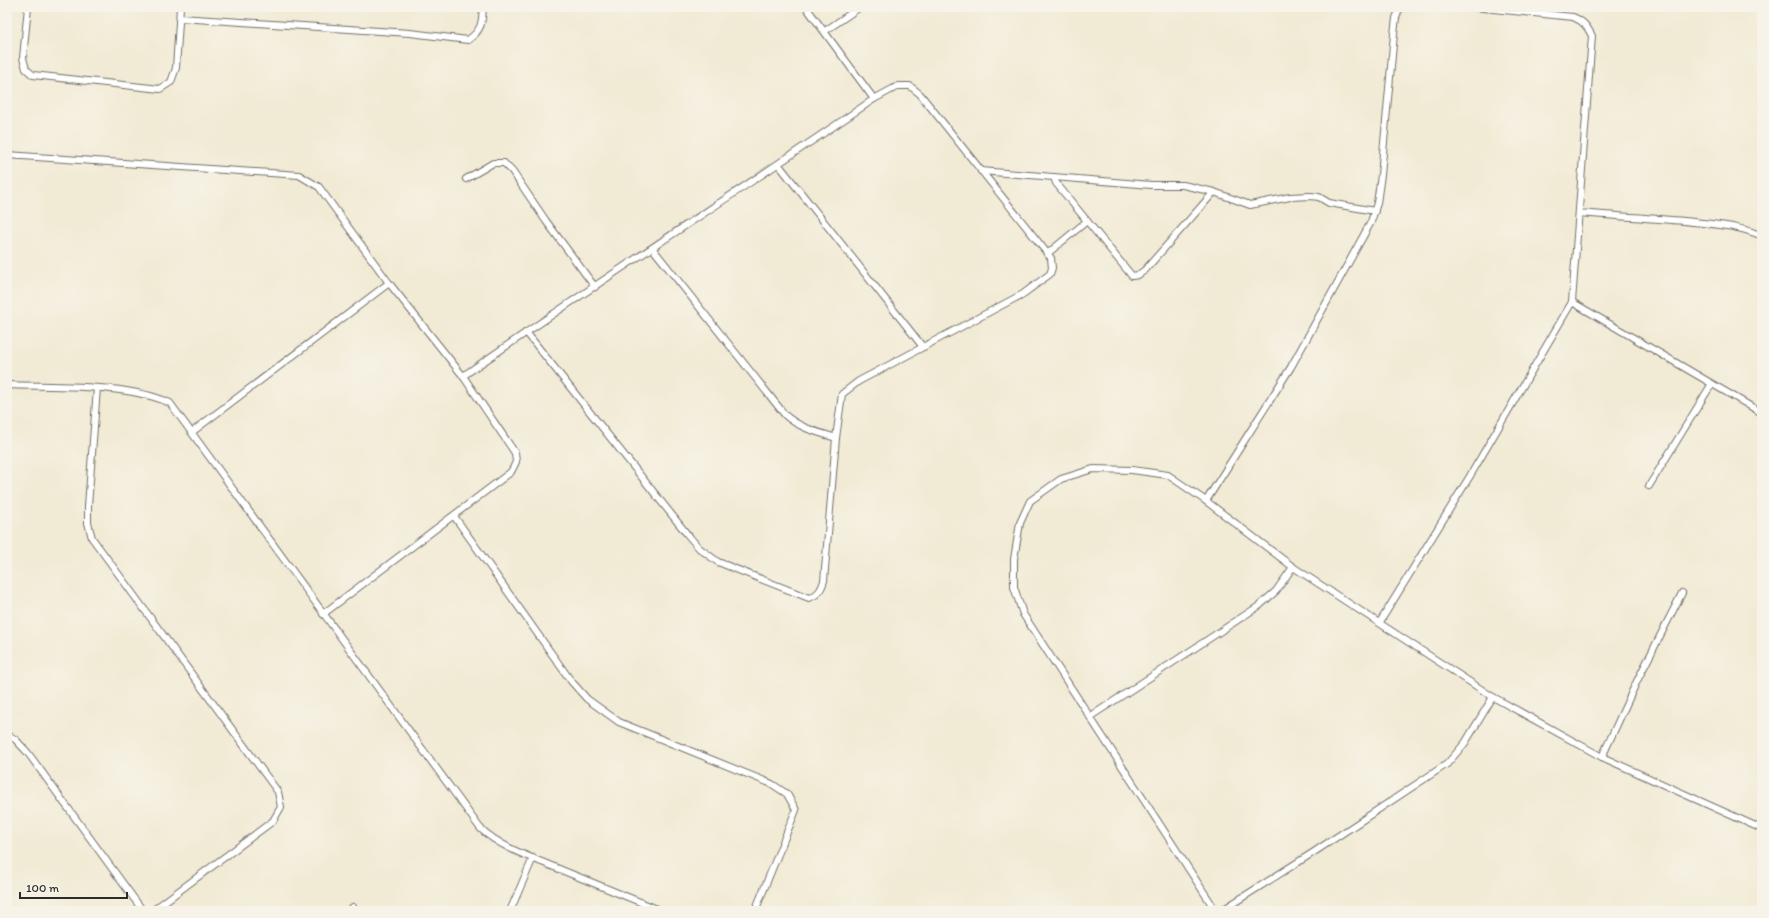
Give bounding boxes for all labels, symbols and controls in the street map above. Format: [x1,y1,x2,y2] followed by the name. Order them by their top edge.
[20,874,127,900] scale bar
[26,881,59,895] text: 100 m

